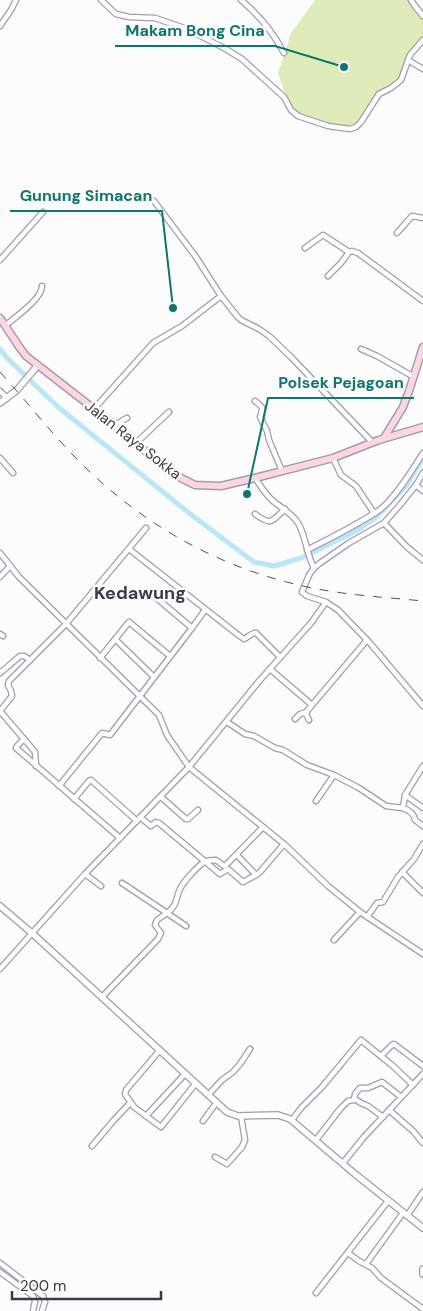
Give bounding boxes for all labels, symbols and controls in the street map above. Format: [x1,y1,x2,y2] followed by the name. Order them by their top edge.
[115,15,275,46] callout: Makam Bong Cina
[125,20,265,41] text: Makam Bong Cina
[10,180,162,211] callout: Gunung Simacan
[20,185,152,206] text: Gunung Simacan
[268,367,414,398] callout: Polsek Pejagoan
[278,372,404,393] text: Polsek Pejagoan
[81,396,185,484] street label: Jalan Raya Sokka
[94,581,186,605] district label: Kedawung
[12,1268,161,1300] scale bar
[20,1276,66,1296] text: 200 m

